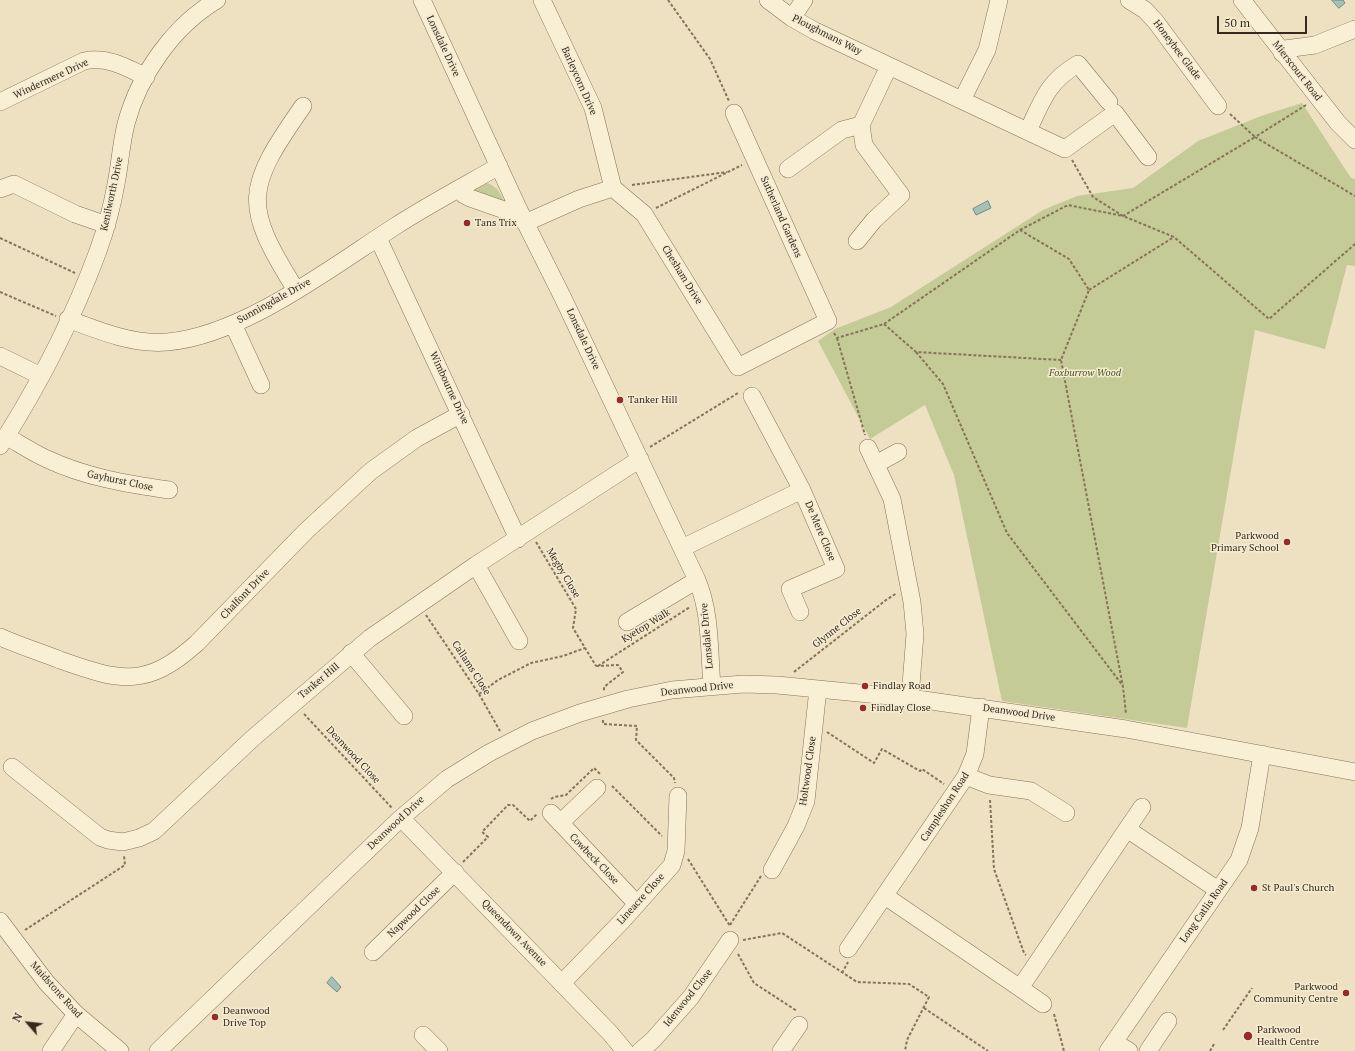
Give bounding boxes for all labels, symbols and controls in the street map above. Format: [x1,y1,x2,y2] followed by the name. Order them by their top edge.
[1219,8,1309,34] scale bar
[790,12,864,58] street label: Ploughmans Way
[424,13,462,79] street label: Lonsdale Drive
[1224,15,1250,30] text: 50 m
[1151,18,1203,82] street label: Honeybee Glade
[1270,39,1324,103] street label: Mierscourt Road
[559,45,599,117] street label: Barleycorn Drive
[12,56,90,102] street label: Windermere Drive
[98,156,126,232] street label: Kenilworth Drive
[758,174,804,260] street label: Sutherland Gardens
[475,217,517,229] place label: Tans Trix
[462,218,472,228] marker: Tans Trix
[659,243,705,307] street label: Chesham Drive
[235,276,313,326] street label: Sunningdale Drive
[564,306,602,372] street label: Lonsdale Drive
[427,350,471,426] street label: Wimbourne Drive
[1049,367,1121,379] park label: Foxburrow Wood
[628,394,678,406] place label: Tanker Hill
[615,395,625,405] marker: Tanker Hill
[86,468,154,494] street label: Gayhurst Close
[802,499,838,563] street label: De Mere Close
[1211,530,1279,554] place label: Parkwood Primary School
[1282,537,1292,547] marker: Parkwood Primary School
[543,546,583,600] street label: Megby Close
[218,566,272,622] street label: Chalfont Drive
[698,602,716,670] street label: Lonsdale Drive
[810,605,864,651] street label: Glynne Close
[619,606,673,646] street label: Kyetop Walk
[449,639,493,697] street label: Callams Close
[296,660,342,702] street label: Tanker Hill
[660,679,734,699] street label: Deanwood Drive
[873,680,931,692] place label: Findlay Road
[860,681,870,691] marker: Findlay Road
[871,702,931,714] place label: Findlay Close
[982,702,1056,724] street label: Deanwood Drive
[858,703,868,713] marker: Findlay Close
[324,724,382,786] street label: Deanwood Close
[797,735,819,807] street label: Holtwood Close
[918,770,972,844] street label: Campleshon Road
[365,794,427,852] street label: Deanwood Drive
[567,831,621,887] street label: Cowbeck Close
[615,871,667,927] street label: Lineacre Close
[1178,877,1230,945] street label: Long Catlis Road
[1262,882,1334,894] place label: St Paul's Church
[1249,883,1259,893] marker: St Paul's Church
[385,884,443,940] street label: Napwood Close
[479,897,549,969] street label: Queendown Avenue
[28,959,84,1021] street label: Maidstone Road
[661,967,715,1029] street label: Idenwood Close
[1253,981,1338,1004] place label: Parkwood Community Centre
[1341,988,1351,998] marker: Parkwood Community Centre
[8,1003,48,1043] north arrow
[223,1005,270,1028] place label: Deanwood Drive Top
[9,1010,26,1024] text: N
[210,1012,220,1022] marker: Deanwood Drive Top
[1257,1024,1319,1048] place label: Parkwood Health Centre
[1242,1030,1254,1042] marker: Parkwood Health Centre

